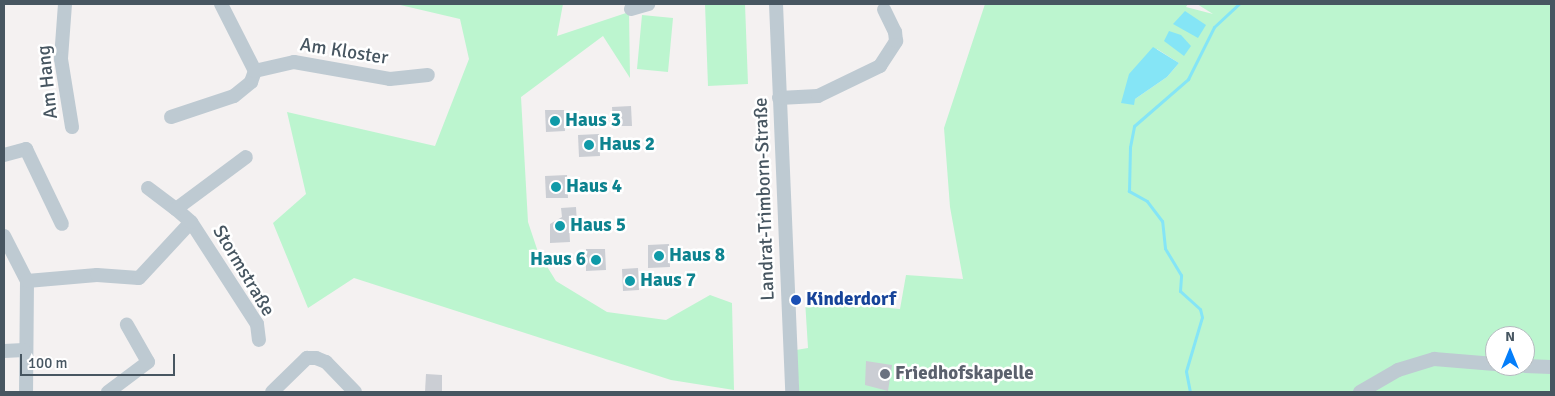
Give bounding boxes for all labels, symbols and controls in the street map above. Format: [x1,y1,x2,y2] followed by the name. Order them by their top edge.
[298,34,390,70] street label: Am Kloster
[33,44,63,120] street label: Am Hang
[750,97,780,301] street label: Landrat-Trimborn-Straße
[565,110,621,132] place label: Haus 3
[549,115,561,127] marker: Haus 3
[599,134,655,156] place label: Haus 2
[583,139,595,151] marker: Haus 2
[566,176,622,198] place label: Haus 4
[550,181,562,193] marker: Haus 4
[570,215,626,237] place label: Haus 5
[554,220,566,232] marker: Haus 5
[207,221,279,321] street label: Stormstraße
[669,245,725,267] place label: Haus 8
[530,249,586,271] place label: Haus 6
[653,250,665,262] marker: Haus 8
[590,254,602,266] marker: Haus 6
[640,270,696,292] place label: Haus 7
[624,275,636,287] marker: Haus 7
[806,289,896,311] place label: Kinderdorf
[790,294,802,306] marker: Kinderdorf
[1485,326,1535,376] north arrow
[1505,328,1515,345] text: N
[22,344,178,376] scale bar
[28,354,68,372] text: 100 m
[895,363,1034,385] place label: Friedhofskapelle
[879,368,891,380] marker: Friedhofskapelle

